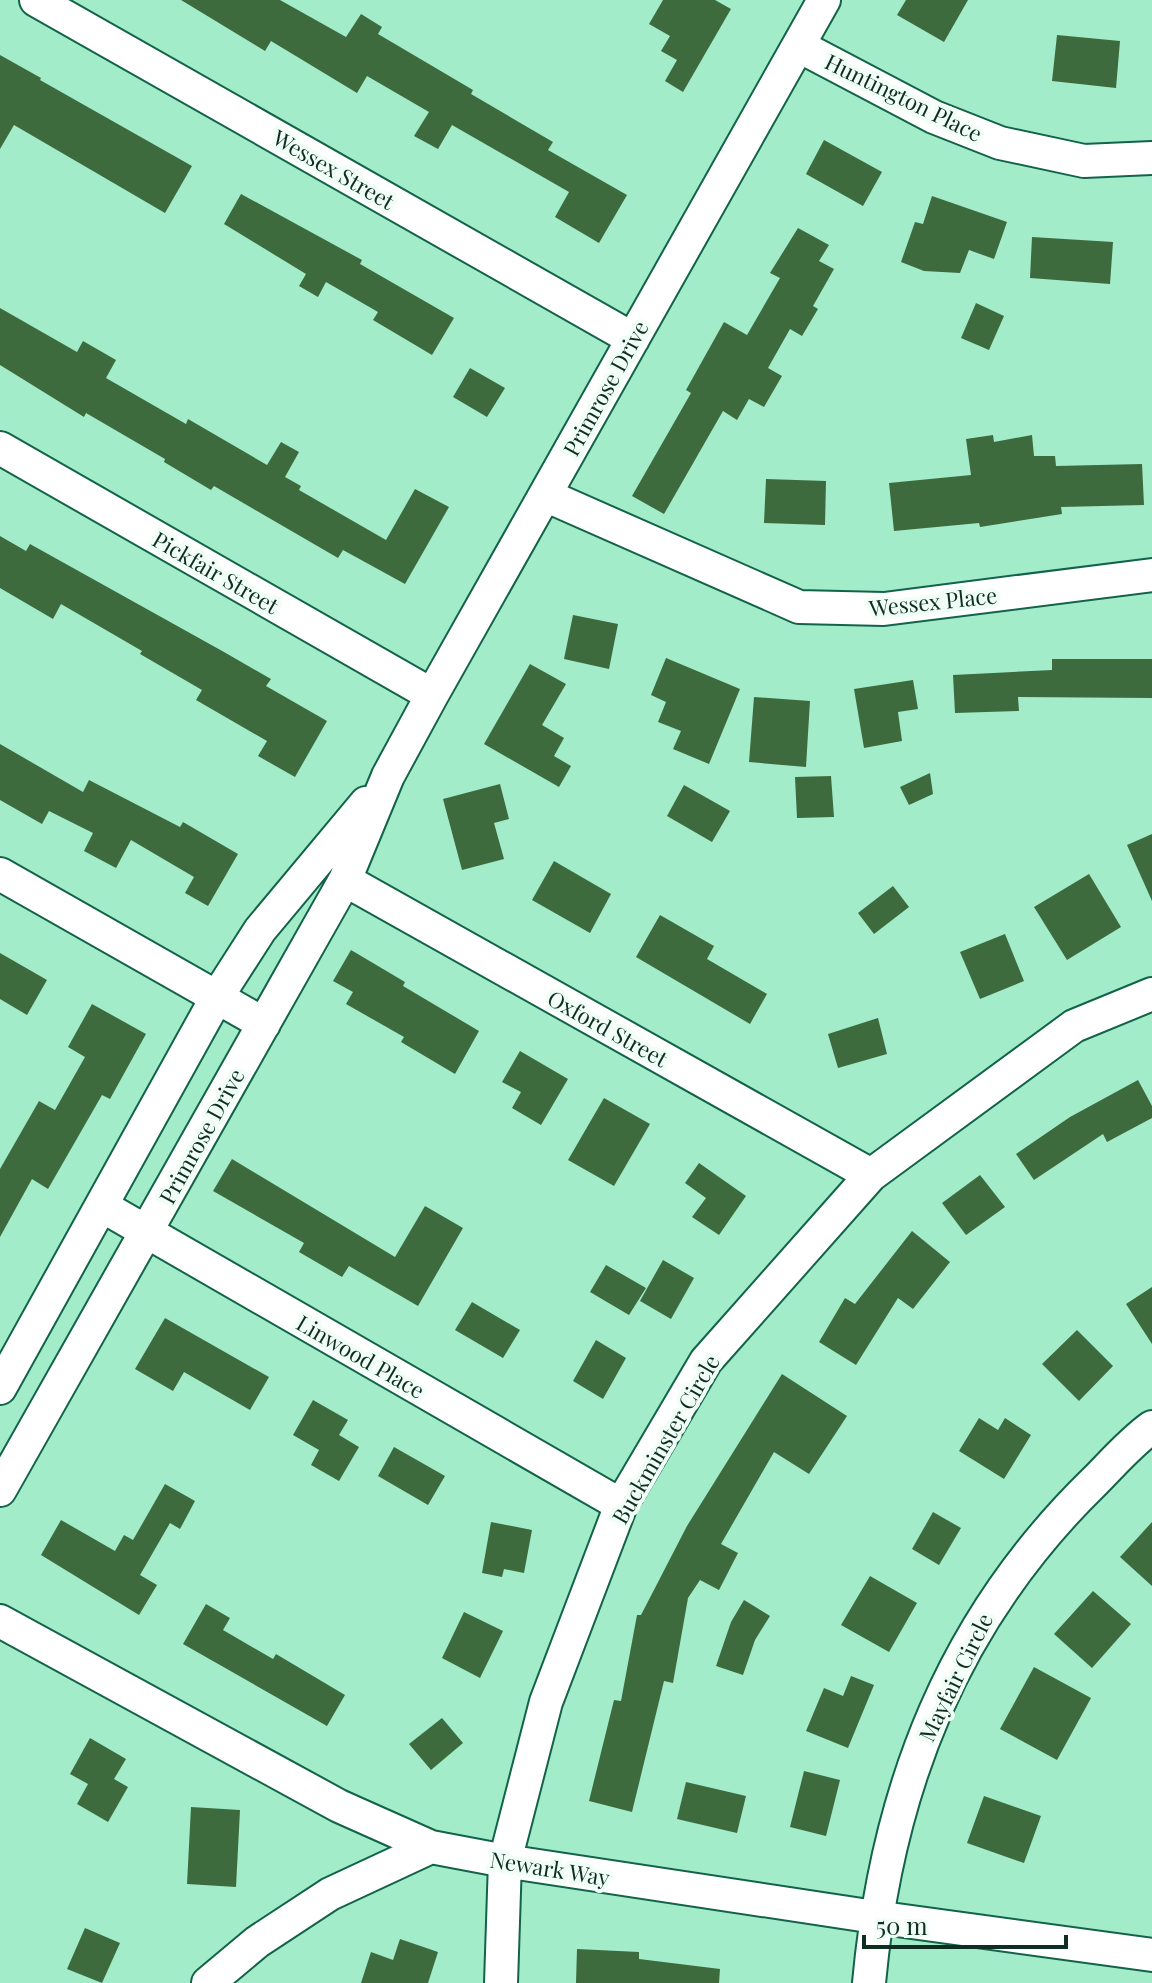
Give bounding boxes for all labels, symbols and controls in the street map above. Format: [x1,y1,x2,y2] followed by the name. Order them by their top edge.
[820,46,988,148] street label: Huntington Place
[267,122,401,217] street label: Wessex Street
[555,315,655,461] street label: Primrose Drive
[148,524,285,621] street label: Pickfair Street
[867,579,998,623] street label: Wessex Place
[543,983,675,1074] street label: Oxford Street
[151,1063,251,1209] street label: Primrose Drive
[291,1307,431,1405] street label: Linwood Place
[604,1349,726,1529] street label: Buckminster Circle
[911,1608,999,1746] street label: Mayfair Circle
[488,1844,612,1892] street label: Newark Way
[864,1899,1066,1949] scale bar
[876,1909,928,1941] text: 50 m

